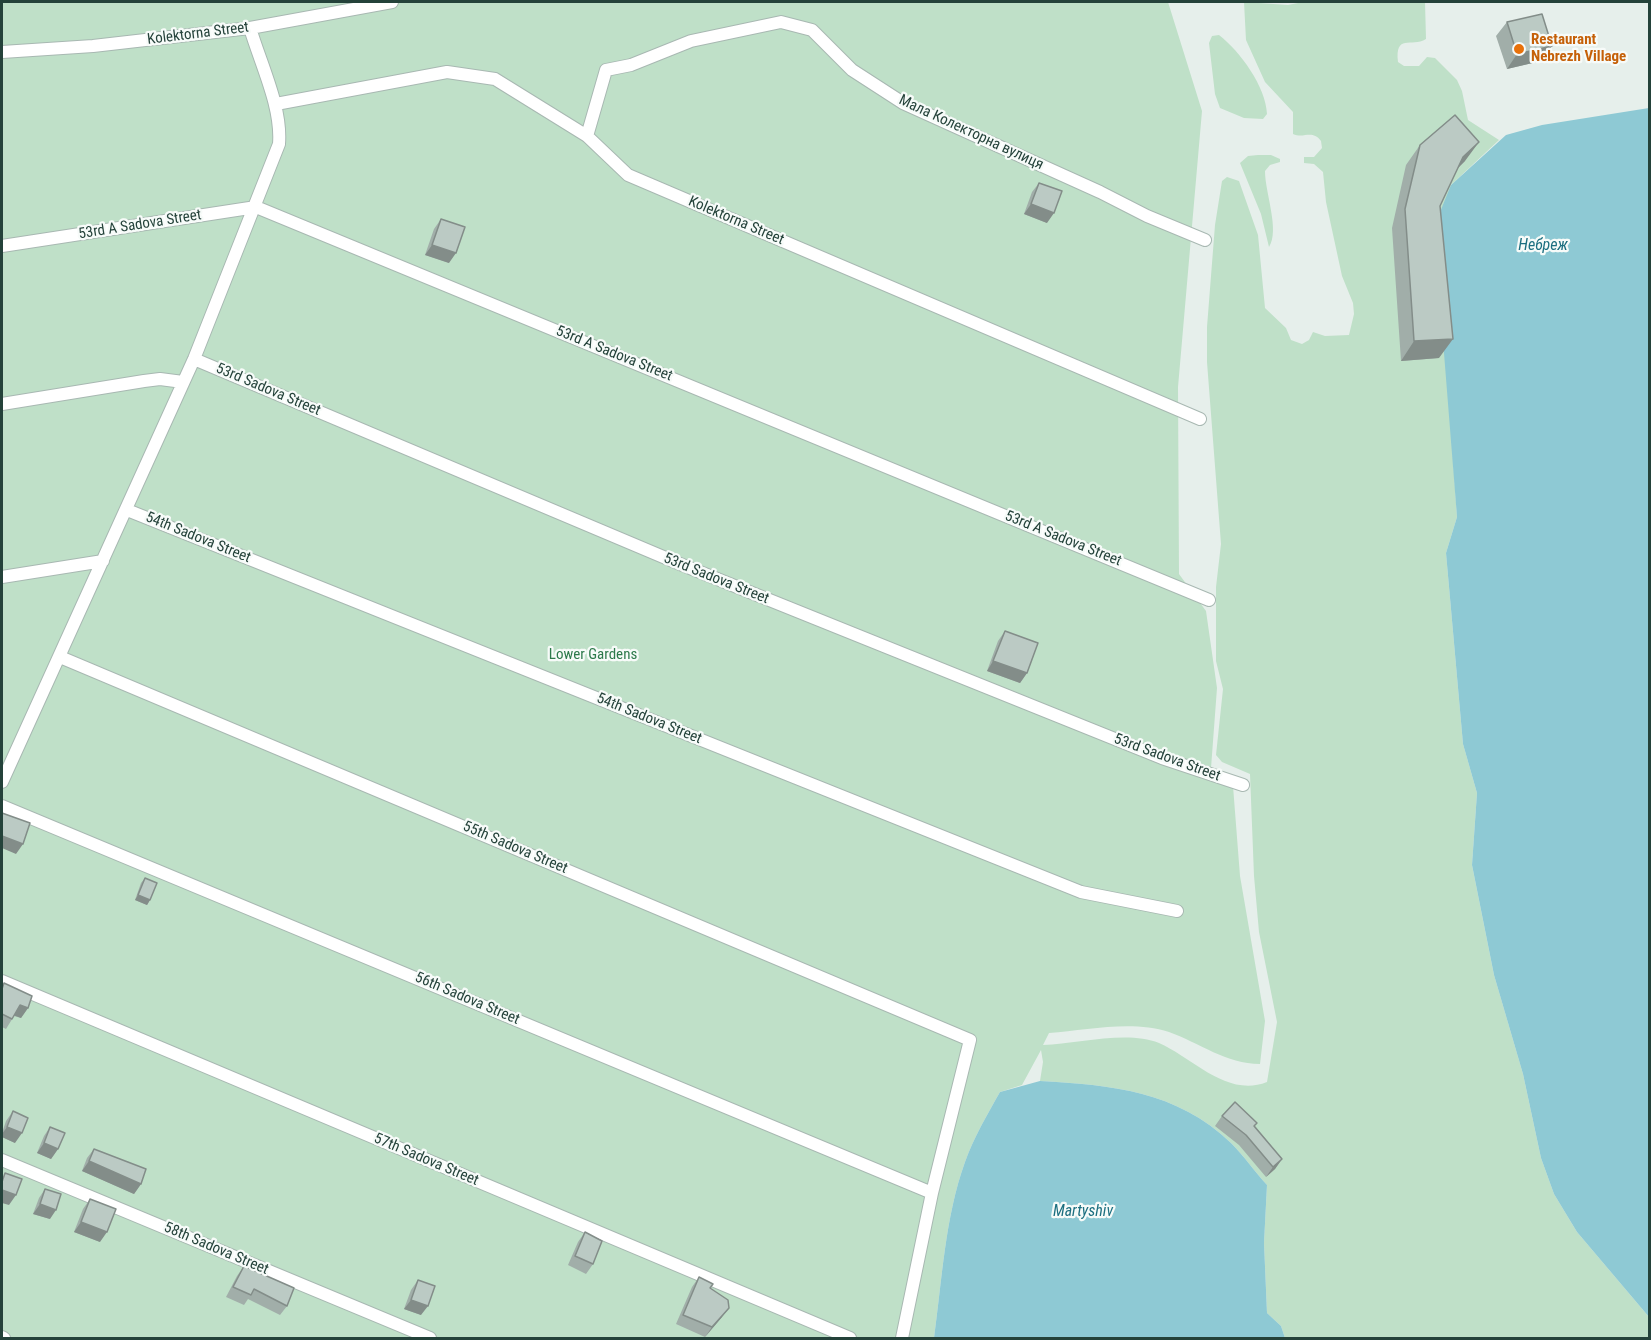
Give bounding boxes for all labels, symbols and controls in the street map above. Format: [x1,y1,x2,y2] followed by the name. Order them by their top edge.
[146,19,250,49] street label: Kolektorna Street
[1531,31,1626,66] place label: Restaurant Nebrezh Village
[1512,42,1526,56] marker: Restaurant Nebrezh Village
[896,92,1046,174] street label: Мала Колекторна вулиця
[685,193,787,249] street label: Kolektorna Street
[77,206,203,244] street label: 53rd A Sadova Street
[1518,236,1568,256] water label: Небреж
[553,322,675,386] street label: 53rd A Sadova Street
[213,360,323,420] street label: 53rd Sadova Street
[1002,507,1124,571] street label: 53rd A Sadova Street
[143,509,253,567] street label: 54th Sadova Street
[661,550,771,608] street label: 53rd Sadova Street
[549,646,637,664] park label: Lower Gardens
[594,690,704,748] street label: 54th Sadova Street
[1111,730,1223,786] street label: 53rd Sadova Street
[460,818,570,878] street label: 55th Sadova Street
[412,969,522,1029] street label: 56th Sadova Street
[371,1130,481,1190] street label: 57th Sadova Street
[1053,1202,1113,1222] water label: Martyshiv
[161,1219,271,1279] street label: 58th Sadova Street

